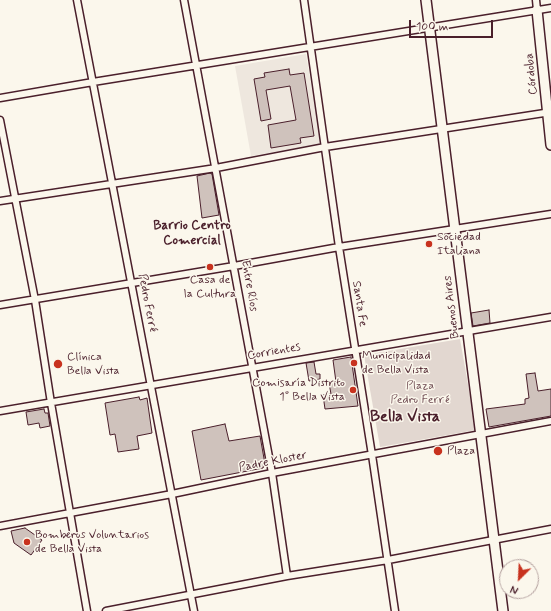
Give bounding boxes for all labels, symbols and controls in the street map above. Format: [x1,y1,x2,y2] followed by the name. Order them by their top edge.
[411,12,495,38] scale bar
[416,19,448,35] text: 100 m
[523,53,541,95] street label: Córdoba
[153,218,231,249] district label: Barrio Centro Comercial
[437,230,481,258] place label: Sociedad Italiana
[424,239,434,249] marker: Sociedad Italiana
[237,259,261,313] street label: Entre Ríos
[205,262,215,272] marker: Casa de la Cultura
[134,273,160,333] street label: Pedro Ferré
[184,273,236,301] place label: Casa de la Cultura
[441,275,463,339] street label: Buenos Aires
[348,280,370,328] street label: Santa Fe
[246,340,302,364] street label: Corrientes
[362,349,431,377] place label: Municipalidad de Bella Vista
[67,350,120,378] place label: Clínica Bella Vista
[52,358,64,370] marker: Clínica Bella Vista
[349,358,359,368] marker: Municipalidad de Bella Vista
[252,376,345,404] place label: Comisaría Distrito 1° Bella Vista
[391,379,449,407] park label: Plaza Pedro Ferré
[348,385,358,395] marker: Comisaría Distrito 1° Bella Vista
[370,408,440,428] district label: Bella Vista
[447,444,475,458] place label: Plaza
[432,445,444,457] marker: Plaza
[238,448,308,476] street label: Padre Kloster
[35,528,149,556] place label: Bomberos Voluntarios de Bella Vista
[22,537,32,547] marker: Bomberos Voluntarios de Bella Vista
[499,559,539,599] north arrow
[508,581,521,597] text: N

